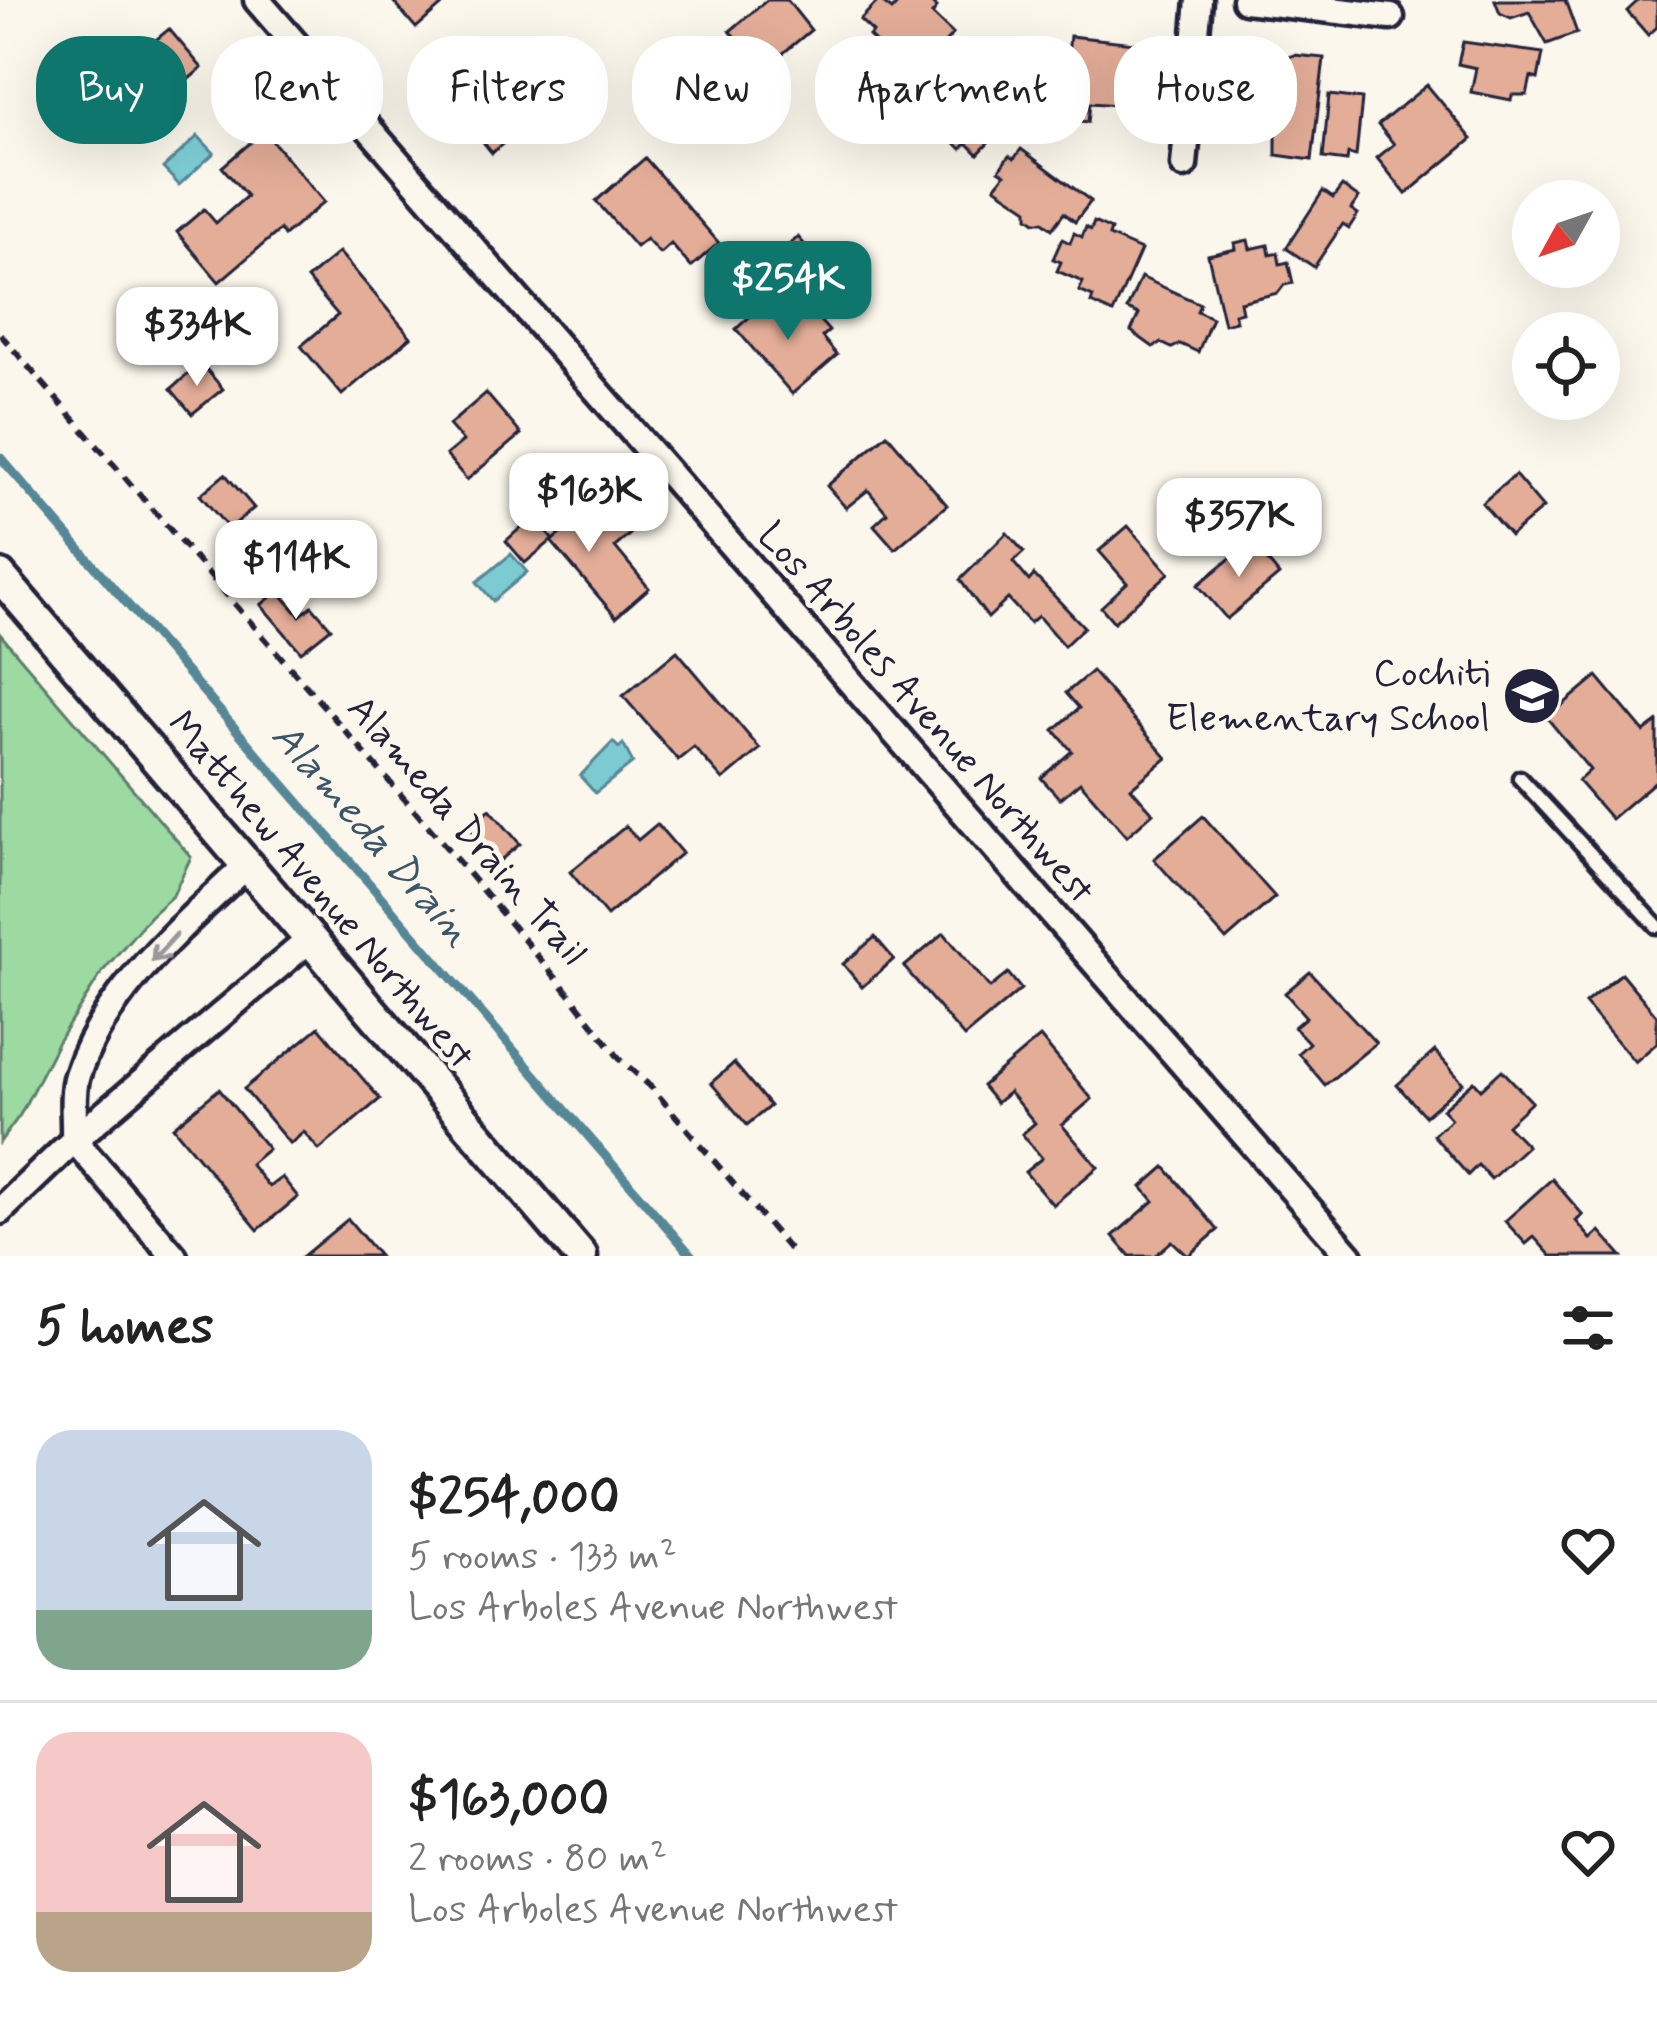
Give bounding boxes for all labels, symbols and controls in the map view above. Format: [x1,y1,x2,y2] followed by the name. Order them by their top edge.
[36,36,187,144] chip: Buy
[211,36,383,144] chip: Rent
[407,36,608,144] chip: Filters
[632,36,791,144] chip: New
[815,36,1090,144] chip: Apartment
[1114,36,1297,144] chip: House
[1512,180,1620,288] north arrow
[1512,180,1620,420] map controls
[704,241,872,343] pin: $254K
[731,254,845,305] text: $254K
[113,287,281,389] pin: $334K
[143,300,251,351] text: $334K
[1512,312,1620,420] button: locate
[505,453,673,555] pin: $163K
[536,466,642,517] text: $163K
[1155,478,1323,580] pin: $357K
[1184,491,1294,542] text: $357K
[745,512,1105,916] street label: Los Arboles Avenue Northwest
[212,520,380,622] pin: $114K
[242,533,350,584] text: $114K
[1166,649,1490,745] place label: Cochiti Elementary School
[1501,665,1563,727] school or university icon: Cochiti Elementary School
[335,686,597,976] street label: Alameda Drain Trail
[155,701,485,1081] street label: Matthew Avenue Northwest
[259,711,483,959] water label: Alameda Drain
[150,933,178,963] one-way arrow
[36,1295,214,1361] text: 5 homes
[1555,1295,1621,1361] icon: filters
[408,1466,620,1532] text: $254,000
[132,1478,276,1622] icon: home
[1555,1517,1621,1583] icon: heart
[408,1532,677,1583] text: 5 rooms · 133 m²
[408,1583,898,1634] text: Los Arboles Avenue Northwest
[408,1768,609,1834] text: $163,000
[132,1780,276,1924] icon: home
[1555,1819,1621,1885] icon: heart
[408,1834,667,1885] text: 2 rooms · 80 m²
[408,1885,898,1936] text: Los Arboles Avenue Northwest

